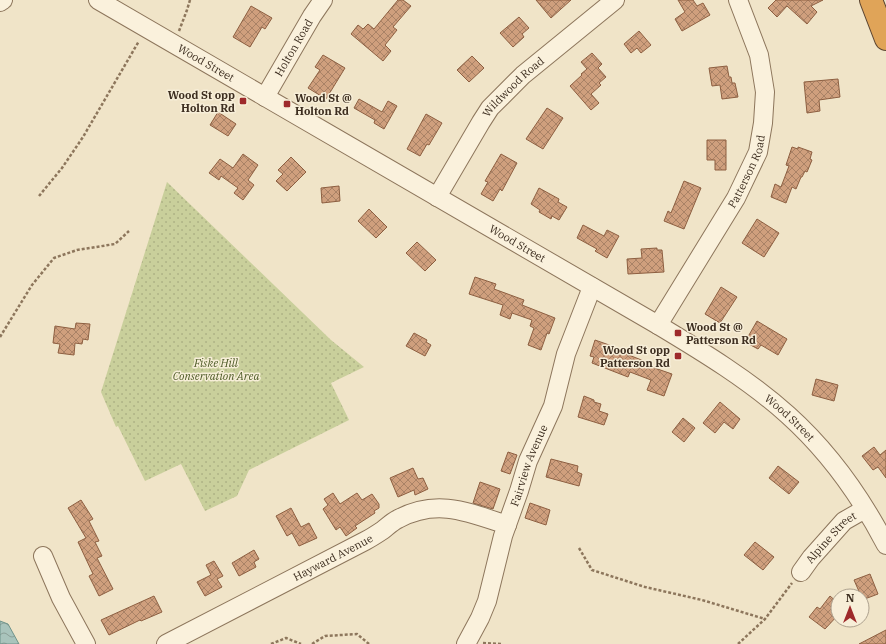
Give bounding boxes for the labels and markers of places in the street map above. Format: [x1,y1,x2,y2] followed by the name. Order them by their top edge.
[168,88,235,115] place label: Wood St opp Holton Rd
[295,91,352,118] place label: Wood St @ Holton Rd
[238,96,248,106] marker: Wood St opp Holton Rd
[282,99,292,109] marker: Wood St @ Holton Rd
[686,320,756,347] place label: Wood St @ Patterson Rd
[673,328,683,338] marker: Wood St @ Patterson Rd
[600,343,670,370] place label: Wood St opp Patterson Rd
[673,351,683,361] marker: Wood St opp Patterson Rd

